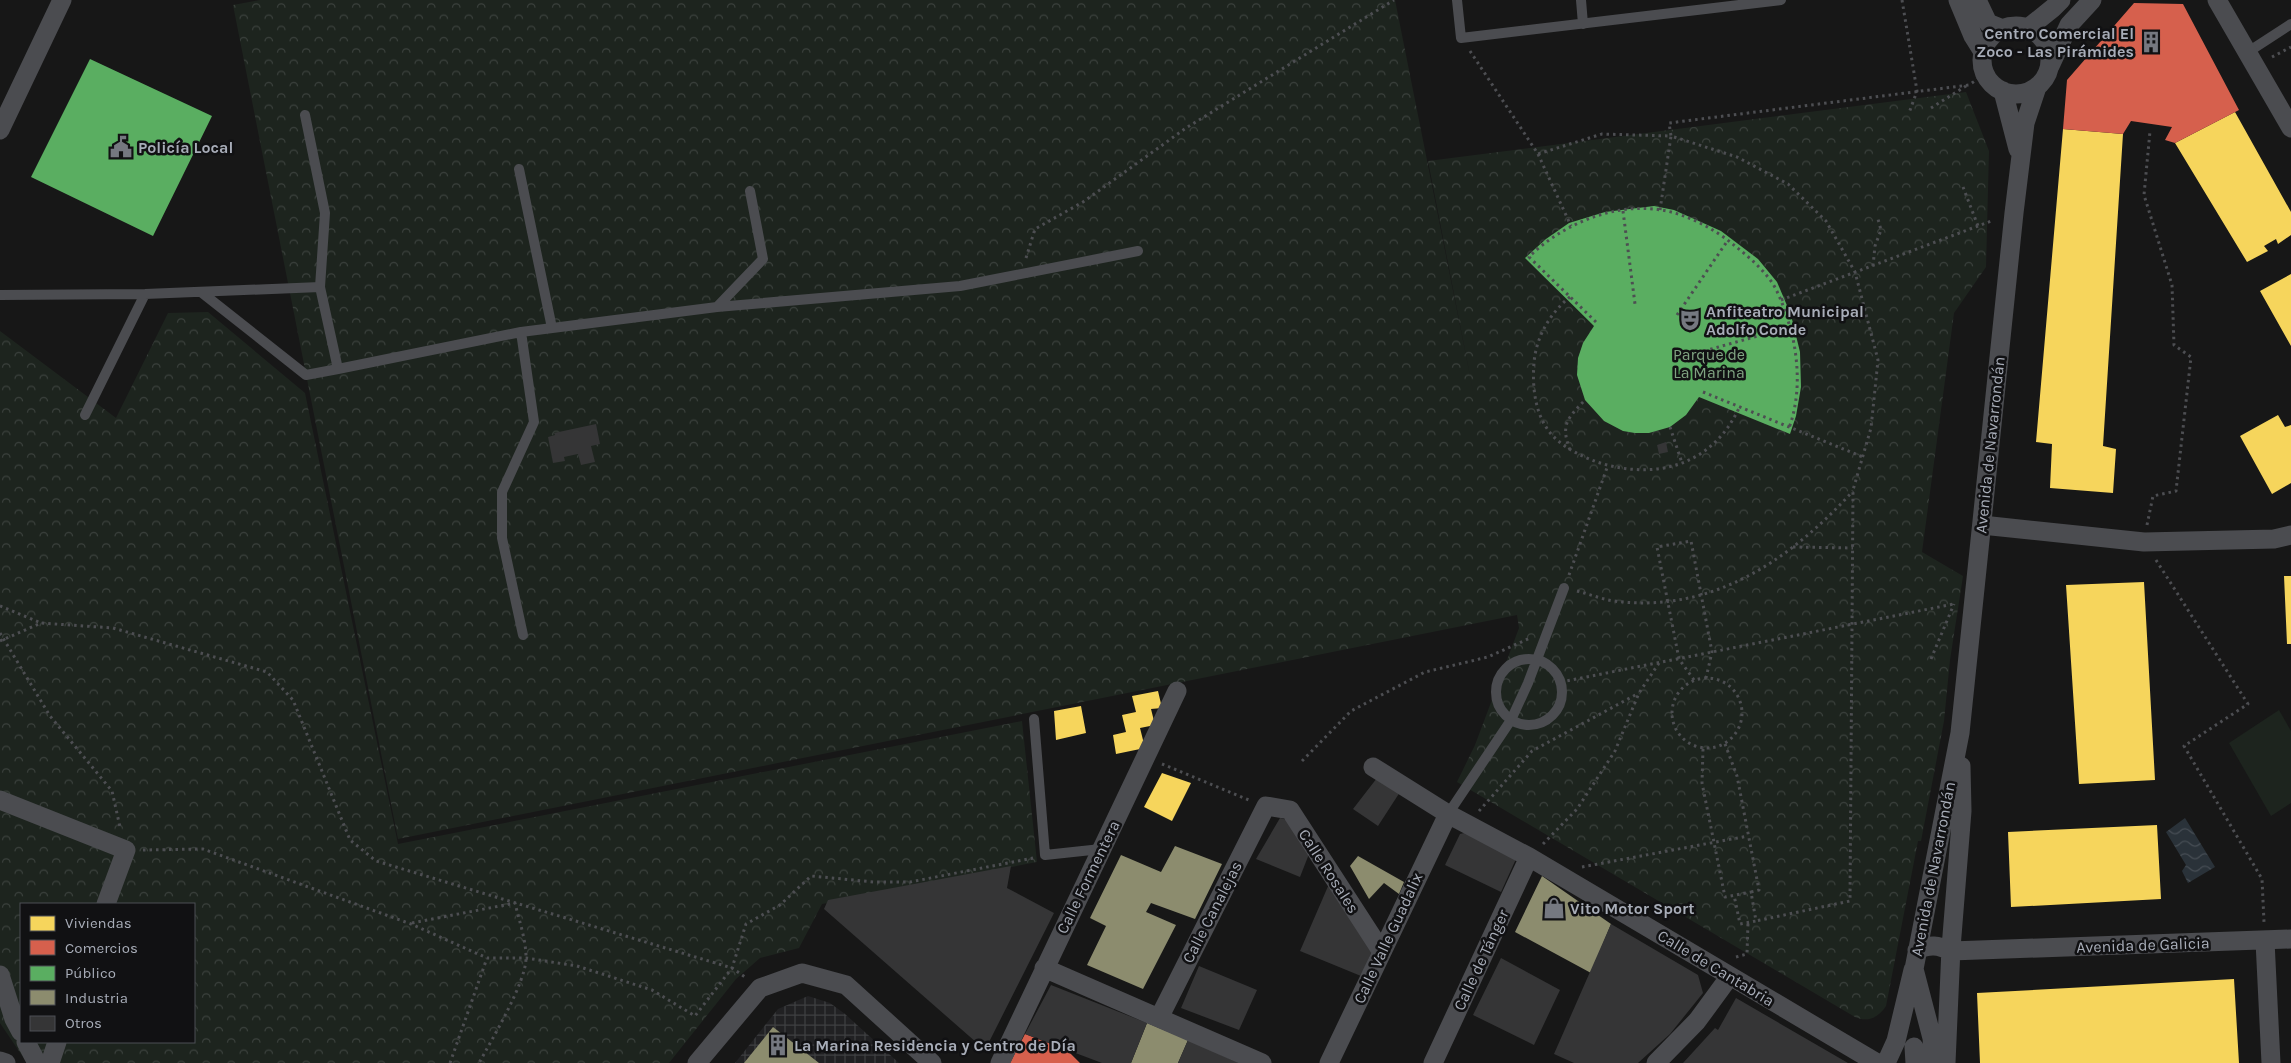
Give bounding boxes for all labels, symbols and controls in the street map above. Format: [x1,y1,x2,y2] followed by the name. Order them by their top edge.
[1976,24,2134,61] place label: Centro Comercial El Zoco - Las Pirámides
[2138,29,2164,55] building icon: Centro Comercial El Zoco - Las Pirámides
[108,134,134,160] public building icon: Policía Local
[138,138,233,157] place label: Policía Local
[1706,302,1864,339] place label: Anfiteatro Municipal Adolfo Conde
[1677,307,1703,333] theatre icon: Anfiteatro Municipal Adolfo Conde
[1673,345,1745,382] park label: Parque de La Marina
[1971,356,2009,534] street label: Avenida de Navarrondán
[1907,780,1959,958] street label: Avenida de Navarrondán
[1052,817,1124,937] street label: Calle Formentera
[1295,825,1363,917] street label: Calle Rosales
[1178,858,1246,966] street label: Calle Canalejas
[1349,869,1427,1007] street label: Calle Valle Guadalix
[1541,895,1567,921] shop icon: Vito Motor Sport
[1570,899,1695,918] place label: Vito Motor Sport
[20,903,195,1043] legend
[1449,906,1513,1014] street label: Calle de Tánger
[65,914,132,932] text: Viviendas
[1654,926,1778,1010] street label: Calle de Cantabria
[2076,933,2210,957] street label: Avenida de Galicia
[65,939,138,957] text: Comercios
[65,964,116,982] text: Público
[65,989,128,1007] text: Industria
[65,1014,102,1032] text: Otros
[765,1032,791,1058] building icon: La Marina Residencia y Centro de Día
[794,1036,1076,1055] place label: La Marina Residencia y Centro de Día

